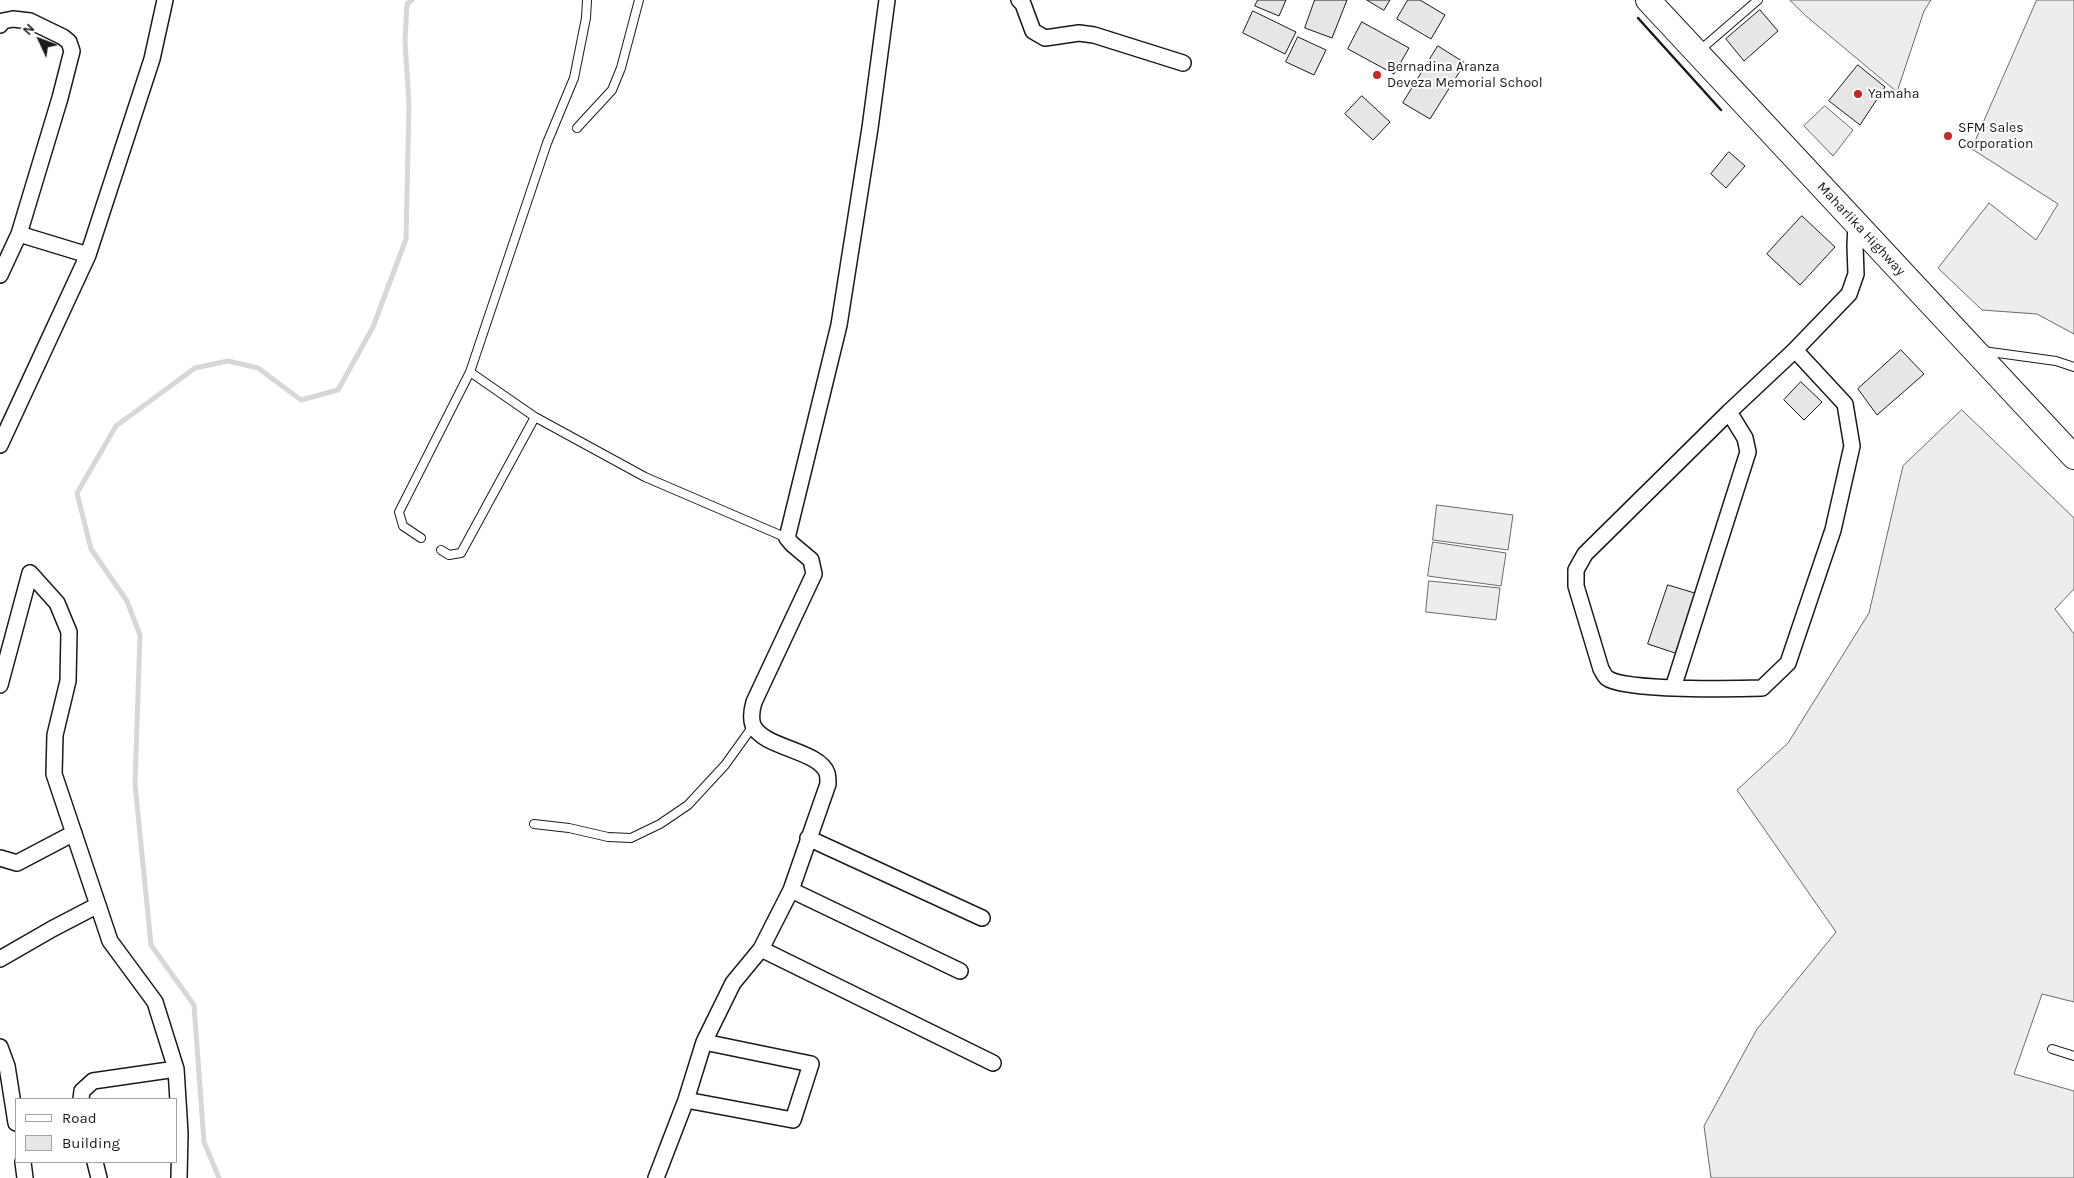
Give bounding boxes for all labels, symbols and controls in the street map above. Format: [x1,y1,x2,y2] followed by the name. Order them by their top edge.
[15,15,65,65] north arrow
[19,20,38,39] text: N
[1387,59,1543,92] place label: Bernadina Aranza Deveza Memorial School
[1371,69,1383,81] marker: Bernadina Aranza Deveza Memorial School
[1868,86,1919,102] place label: Yamaha
[1852,88,1864,100] marker: Yamaha
[1958,120,2033,152] place label: SFM Sales Corporation
[1942,130,1954,142] marker: SFM Sales Corporation
[1813,179,1909,279] street label: Maharlika Highway
[15,1098,178,1163] legend
[62,1109,97,1127] text: Road
[62,1134,120,1152] text: Building

